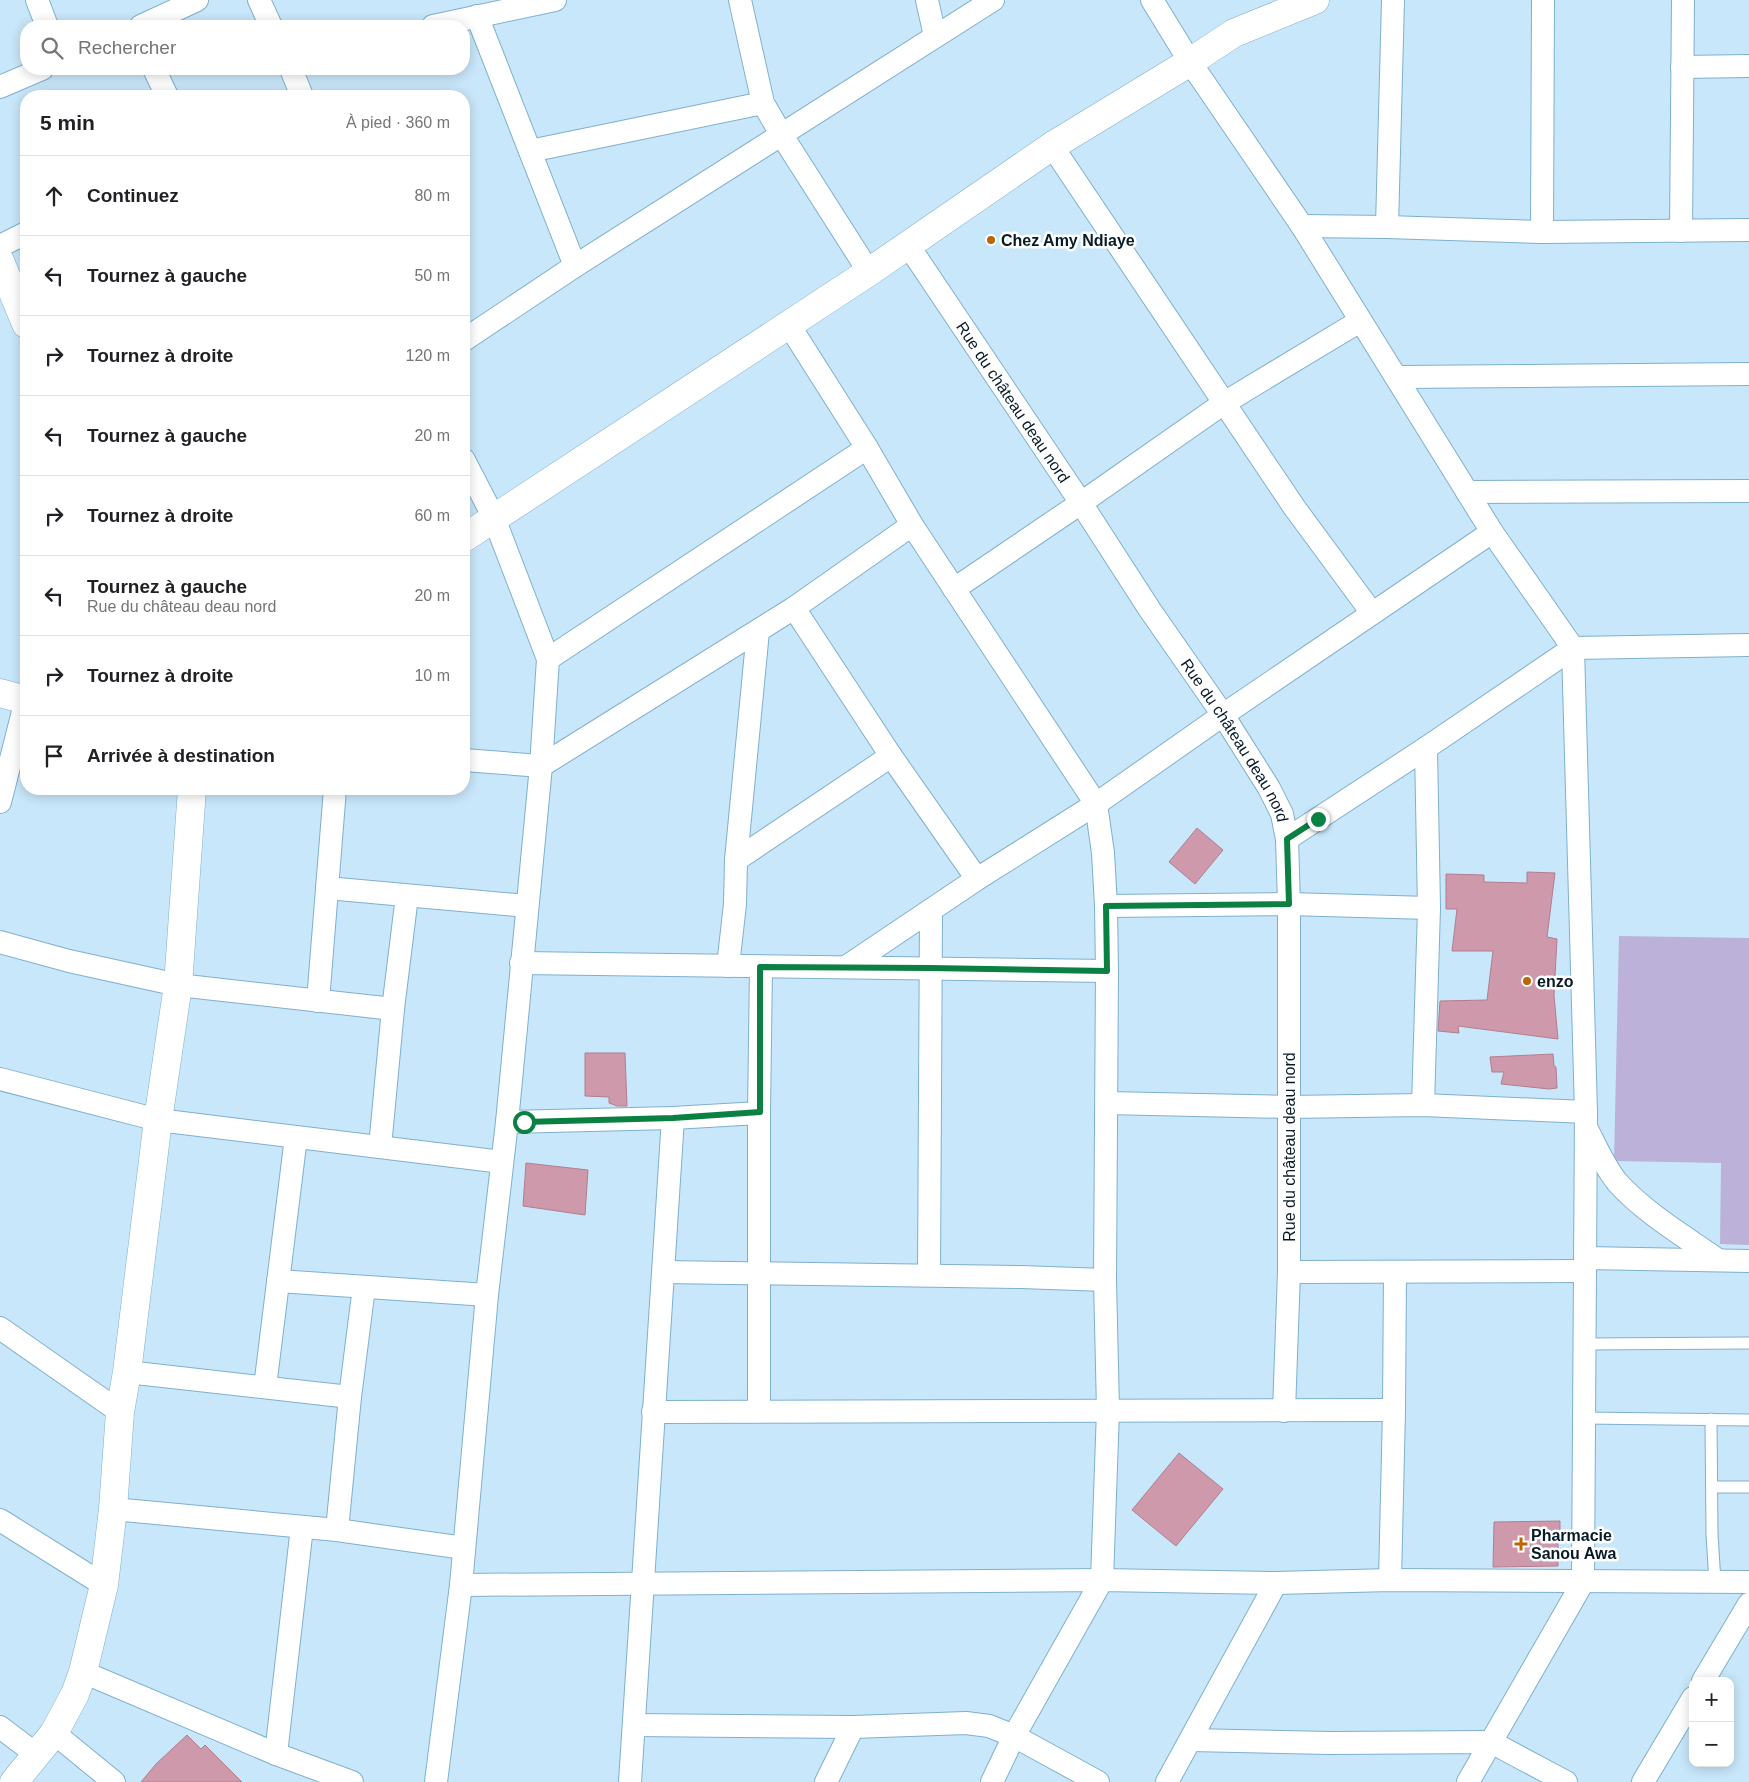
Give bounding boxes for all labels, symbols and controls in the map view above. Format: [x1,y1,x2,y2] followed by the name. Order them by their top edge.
[20,20,470,75] search box
[38,34,66,62] icon: search
[78,37,176,58] text: Rechercher
[40,111,95,134] text: 5 min
[346,114,450,131] text: À pied · 360 m
[40,182,68,210] icon: ahead
[87,185,179,206] text: Continuez
[414,187,450,204] text: 80 m
[1001,232,1135,249] place label: Chez Amy Ndiaye
[985,234,997,246] marker: Chez Amy Ndiaye
[40,262,68,290] icon: left
[87,265,247,286] text: Tournez à gauche
[414,267,450,284] text: 50 m
[953,319,1073,486] street label: Rue du château deau nord
[40,342,68,370] icon: right
[87,345,233,366] text: Tournez à droite
[406,347,450,364] text: 120 m
[40,422,68,450] icon: left
[87,425,247,446] text: Tournez à gauche
[414,427,450,444] text: 20 m
[40,502,68,530] icon: right
[87,505,233,526] text: Tournez à droite
[414,507,450,524] text: 60 m
[87,576,247,597] text: Tournez à gauche
[40,582,68,610] icon: left
[414,587,450,604] text: 20 m
[87,598,276,615] text: Rue du château deau nord
[1178,656,1291,823] street label: Rue du château deau nord
[40,662,68,690] icon: right
[87,665,233,686] text: Tournez à droite
[414,667,450,684] text: 10 m
[40,742,68,770] icon: arrive
[87,745,275,766] text: Arrivée à destination
[1307,808,1330,831] route end
[1537,973,1574,990] place label: enzo
[1521,975,1533,987] marker: enzo
[1281,1052,1298,1242] street label: Rue du château deau nord
[513,1111,536,1134] route start
[1531,1527,1616,1562] place label: Pharmacie Sanou Awa
[1515,1538,1527,1550] marker: Pharmacie Sanou Awa
[1689,1677,1734,1767] map controls
[1689,1677,1734,1722] button: +
[1689,1722,1734,1767] button: −

